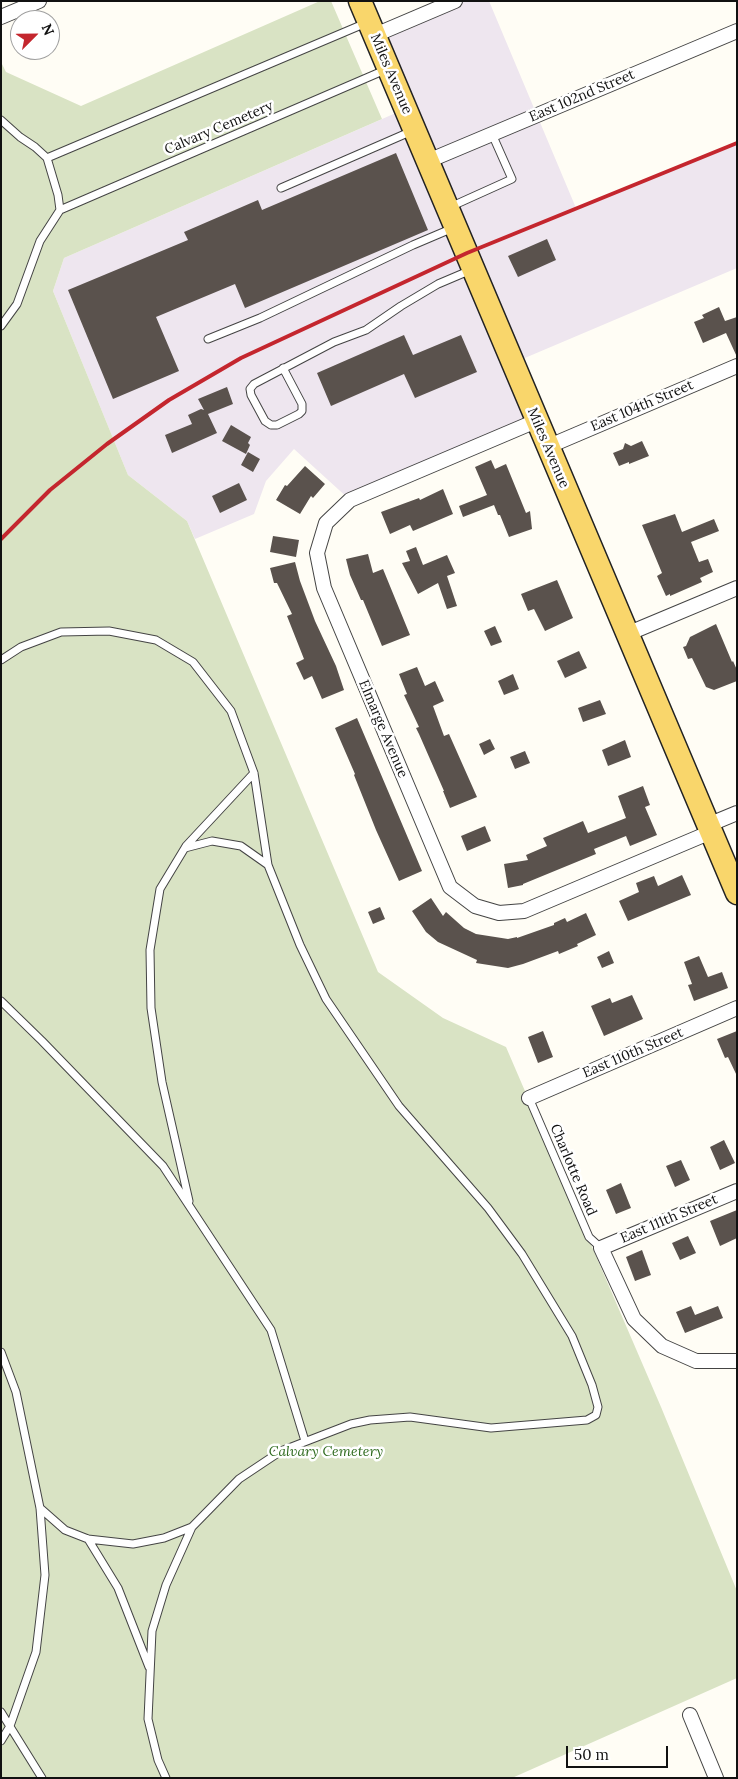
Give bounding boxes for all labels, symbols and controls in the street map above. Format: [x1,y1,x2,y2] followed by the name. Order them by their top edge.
[10,10,60,60] north arrow
[37,21,58,38] text: N
[366,31,416,117] street label: Miles Avenue
[527,66,637,126] street label: East 102nd Street
[162,98,276,158] street label: Calvary Cemetery
[588,377,696,435] street label: East 104th Street
[523,405,573,491] street label: Miles Avenue
[355,678,411,780] street label: Elmarge Avenue
[580,1024,686,1082] street label: East 110th Street
[546,1122,600,1218] street label: Charlotte Road
[618,1191,720,1247] street label: East 111th Street
[269,1444,383,1460] park label: Calvary Cemetery
[568,1736,670,1768] scale bar
[574,1745,609,1764] text: 50 m

